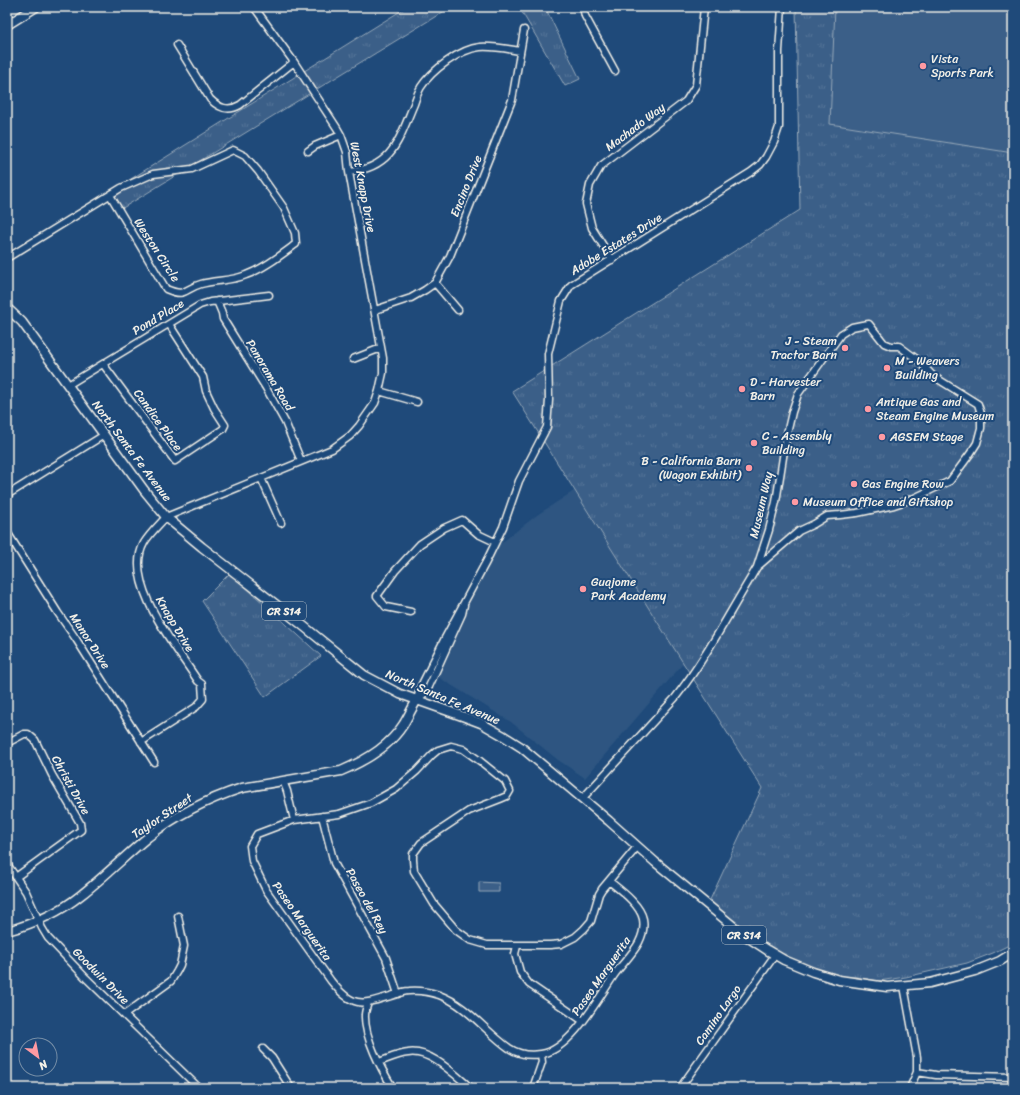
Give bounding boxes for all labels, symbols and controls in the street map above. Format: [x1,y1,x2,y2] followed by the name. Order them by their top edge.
[931,48,994,84] place label: Vista Sports Park
[918,61,928,71] marker: Vista Sports Park
[600,96,671,157] street label: Machado Way
[343,140,383,234] street label: West Knapp Drive
[444,152,488,220] street label: Encino Drive
[565,207,667,282] street label: Adobe Estates Drive
[128,213,186,287] street label: Weston Circle
[128,293,189,341] street label: Pond Place
[770,330,837,366] place label: J - Steam Tractor Barn
[240,335,301,417] street label: Panorama Road
[840,343,850,353] marker: J - Steam Tractor Barn
[895,350,959,386] place label: M - Weavers Building
[882,363,892,373] marker: M - Weavers Building
[750,371,822,407] place label: D - Harvester Barn
[128,384,188,456] street label: Candice Place
[737,384,747,394] marker: D - Harvester Barn
[875,391,994,427] place label: Antique Gas and Steam Engine Museum
[86,395,178,507] street label: North Santa Fe Avenue
[863,404,873,414] marker: Antique Gas and Steam Engine Museum
[762,425,833,461] place label: C - Assembly Building
[889,426,963,448] place label: AGSEM Stage
[877,432,887,442] marker: AGSEM Stage
[749,438,759,448] marker: C - Assembly Building
[641,450,742,486] place label: B - California Barn (Wagon Exhibit)
[744,463,754,473] marker: B - California Barn (Wagon Exhibit)
[743,469,780,541] street label: Museum Way
[862,473,944,495] place label: Gas Engine Row
[849,479,859,489] marker: Gas Engine Row
[803,491,954,513] place label: Museum Office and Giftshop
[790,497,800,507] marker: Museum Office and Giftshop
[591,571,667,607] place label: Guajome Park Academy
[578,584,588,594] marker: Guajome Park Academy
[150,592,201,657] street label: Knapp Drive
[262,602,306,620] road number: CR S14
[63,608,117,674] street label: Manor Drive
[382,663,504,731] street label: North Santa Fe Avenue
[45,751,97,819] street label: Christi Drive
[127,787,198,845] street label: Taylor Street
[340,864,395,939] street label: Paseo del Rey
[266,877,338,966] street label: Paseo Marguerita
[722,926,766,944] road number: CR S14
[565,931,637,1020] street label: Paseo Marguerita
[67,942,135,1010] street label: Goodwin Drive
[689,980,747,1050] street label: Camino Largo
[18,1037,58,1077] north arrow
[34,1054,52,1075] text: N

